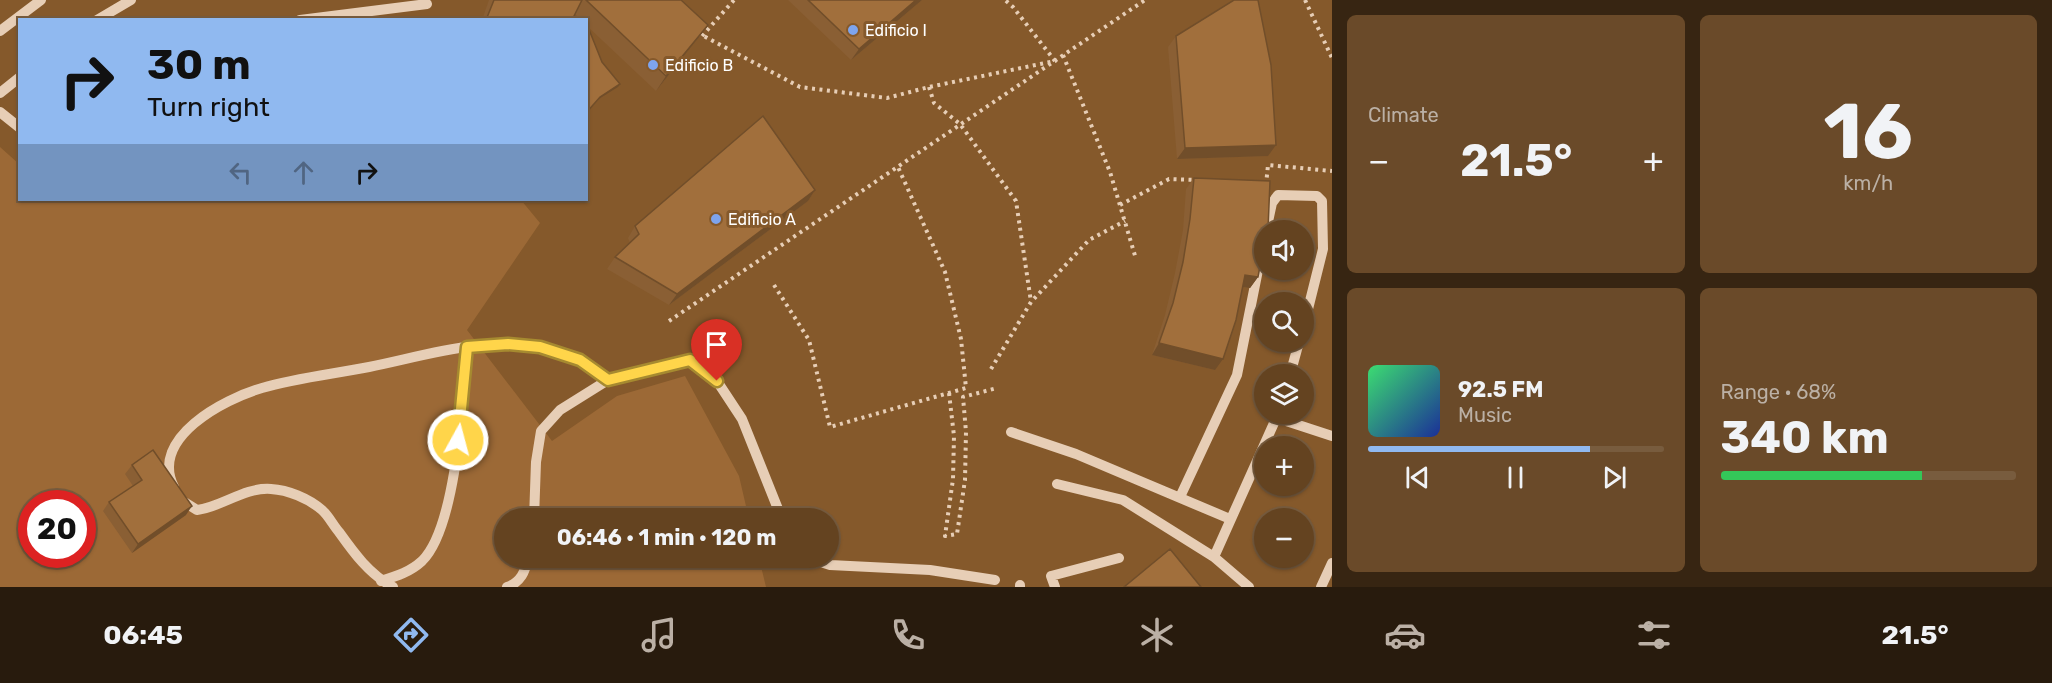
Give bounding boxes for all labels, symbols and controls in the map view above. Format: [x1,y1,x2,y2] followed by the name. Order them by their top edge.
[865,21,927,40] place label: Edificio I
[846,23,860,37] marker: Edificio I
[147,40,251,90] text: 30 m
[48,42,126,120] icon: right
[665,56,733,75] place label: Edificio B
[646,58,660,72] marker: Edificio B
[1823,85,1913,178] text: 16
[147,91,270,123] text: Turn right
[1368,103,1439,127] text: Climate
[1460,134,1572,187] text: 21.5°
[1368,141,1389,180] text: −
[1643,141,1663,180] text: +
[224,156,257,189] icon: left
[287,156,320,189] icon: ahead
[350,156,383,189] icon: right
[1843,171,1893,195] text: km/h
[728,210,796,229] place label: Edificio A
[709,212,723,226] marker: Edificio A
[1254,220,1314,568] map controls
[1254,220,1314,280] button: sound
[1254,292,1314,352] button: search
[691,319,742,381] pin
[700,328,733,361] icon: arrive
[1254,364,1314,424] button: layers
[1458,376,1543,403] text: 92.5 FM
[1721,380,1836,404] text: Range · 68%
[1458,403,1512,427] text: Music
[426,408,490,472] position arrow
[1721,411,1889,464] text: 340 km
[1254,436,1314,496] button: +
[1401,461,1434,494] icon: previous
[1499,461,1532,494] icon: pause
[1598,461,1631,494] icon: next
[18,490,96,568] speed limit sign: 20
[1254,508,1314,568] button: −
[557,524,776,551] text: 06:46 · 1 min · 120 m
[390,614,432,656] icon: directions
[638,614,680,656] icon: music
[887,614,929,656] icon: phone
[1136,614,1178,656] icon: climate
[1384,614,1426,656] icon: car
[1633,614,1675,656] icon: filters
[103,619,183,651] text: 06:45
[1881,619,1949,651] text: 21.5°

